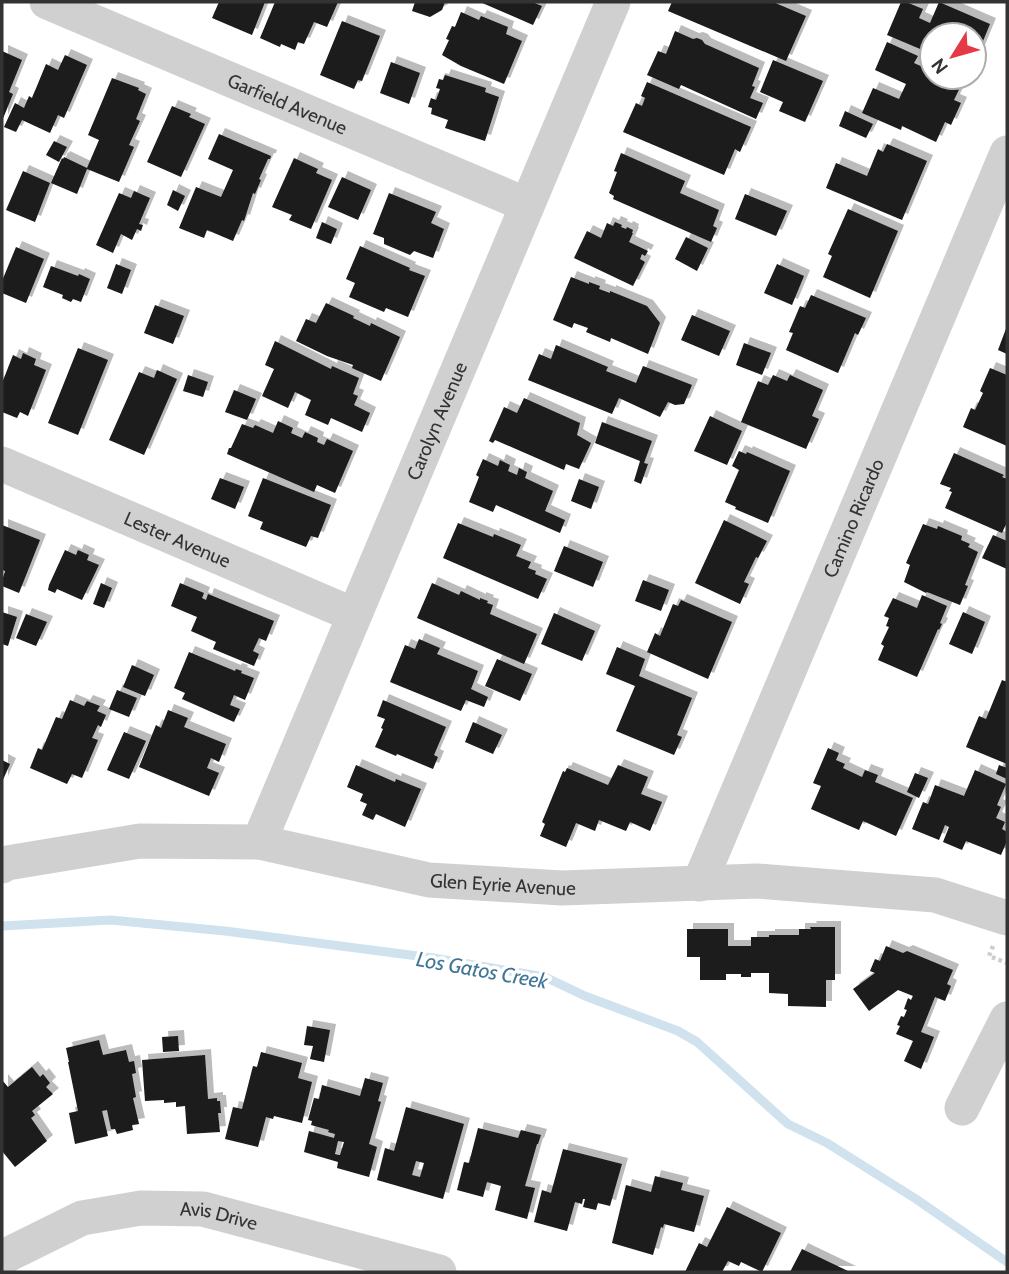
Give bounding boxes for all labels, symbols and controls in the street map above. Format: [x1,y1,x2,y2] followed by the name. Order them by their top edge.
[918,21,988,91] north arrow
[927,54,953,78] text: N
[224,68,351,139] street label: Garfield Avenue
[401,358,472,483] street label: Carolyn Avenue
[818,455,888,581] street label: Camino Ricardo
[121,506,235,572] street label: Lester Avenue
[430,869,577,900] street label: Glen Eyrie Avenue
[414,946,551,994] water label: Los Gatos Creek
[180,1197,260,1235] street label: Avis Drive

